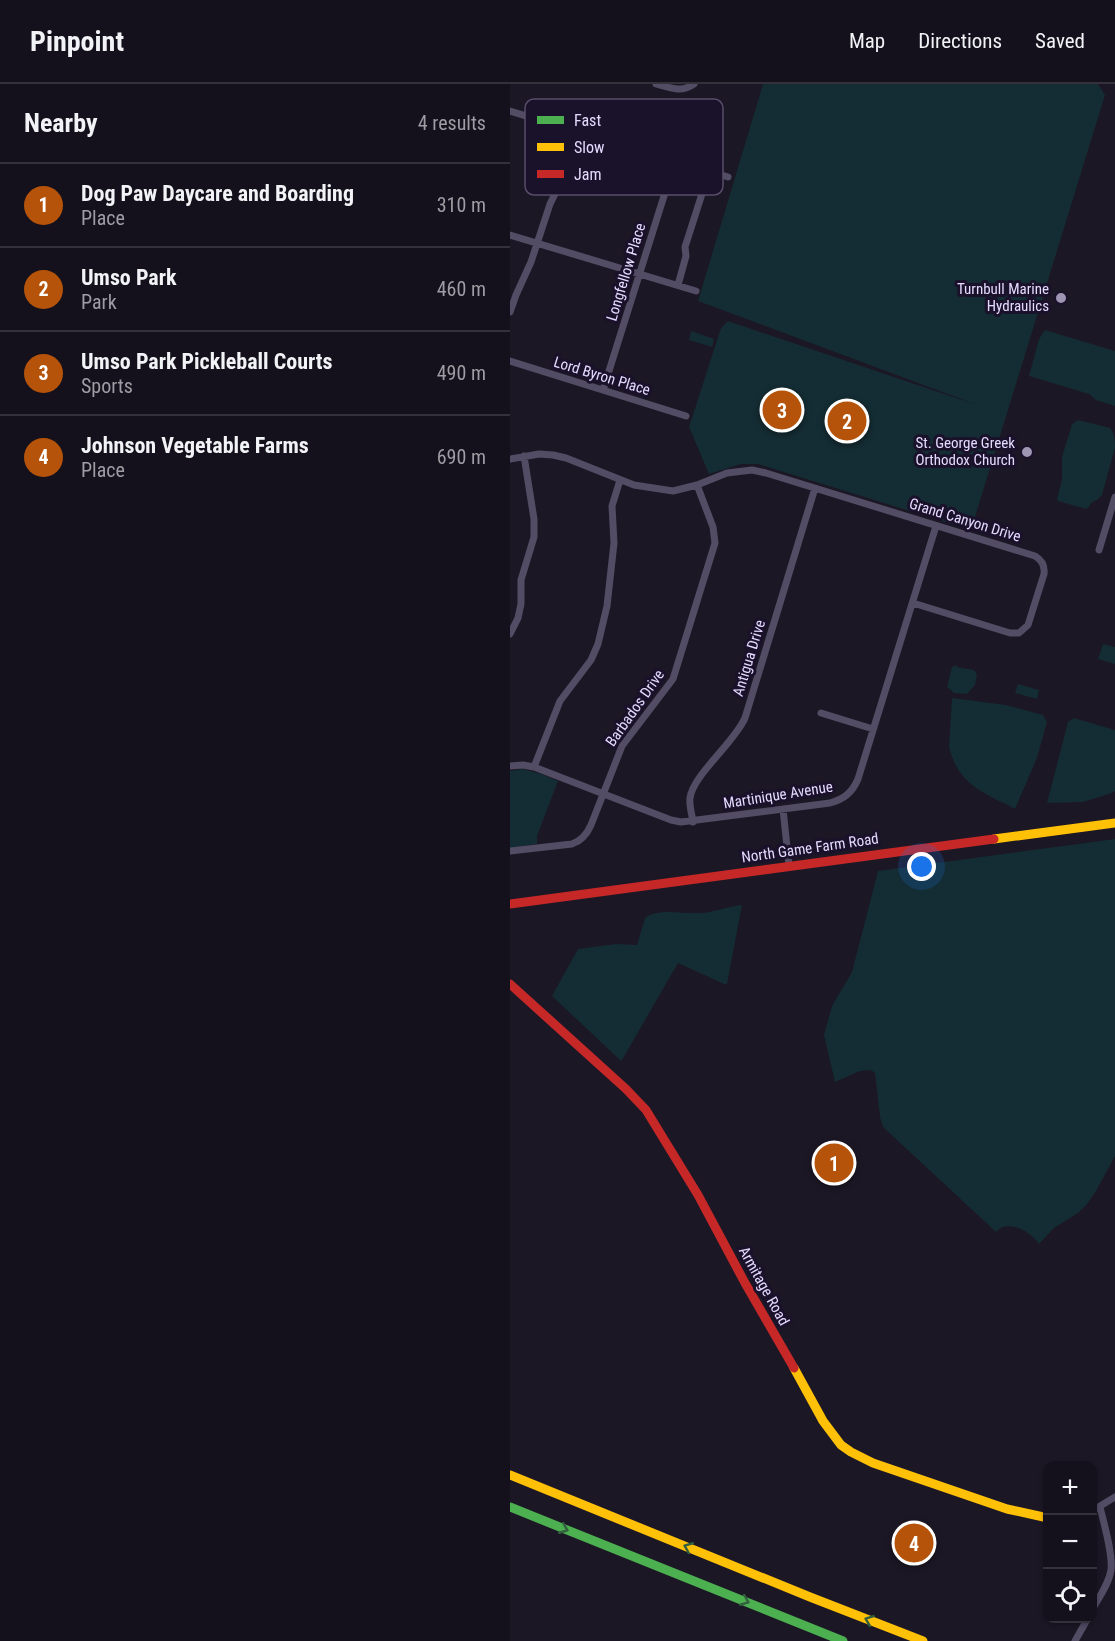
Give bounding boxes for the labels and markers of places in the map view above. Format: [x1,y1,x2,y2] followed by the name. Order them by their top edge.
[957,280,1049,315] place label: Turnbull Marine Hydraulics
[1054,291,1068,305] marker: Turnbull Marine Hydraulics
[762,388,802,432] pin: 3
[828,398,866,444] pin: 2
[915,434,1015,469] place label: St. George Greek Orthodox Church
[1020,445,1034,459] marker: St. George Greek Orthodox Church
[814,1140,854,1186] pin: 1
[894,1520,934,1566] pin: 4

